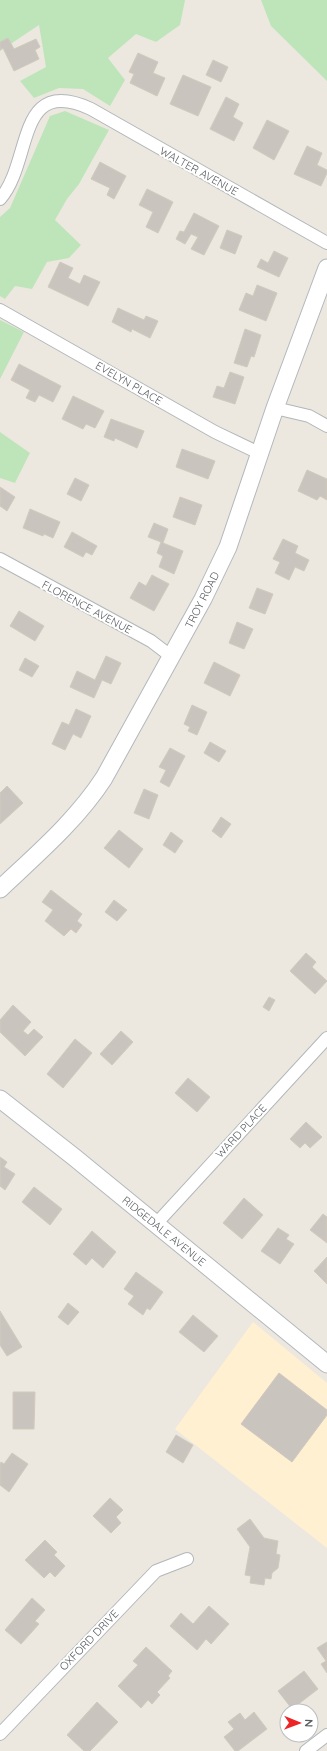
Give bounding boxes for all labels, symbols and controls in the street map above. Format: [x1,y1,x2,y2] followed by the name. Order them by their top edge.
[157,144,241,198] street label: WALTER AVENUE
[93,358,165,408] street label: EVELYN PLACE
[182,569,222,631] street label: TROY ROAD
[39,577,135,637] street label: FLORENCE AVENUE
[212,1101,270,1161] street label: WARD PLACE
[119,1193,209,1269] street label: RIDGEDALE AVENUE
[56,1607,122,1673] street label: OXFORD DRIVE
[279,1703,319,1743] north arrow
[302,1719,316,1727] text: N

